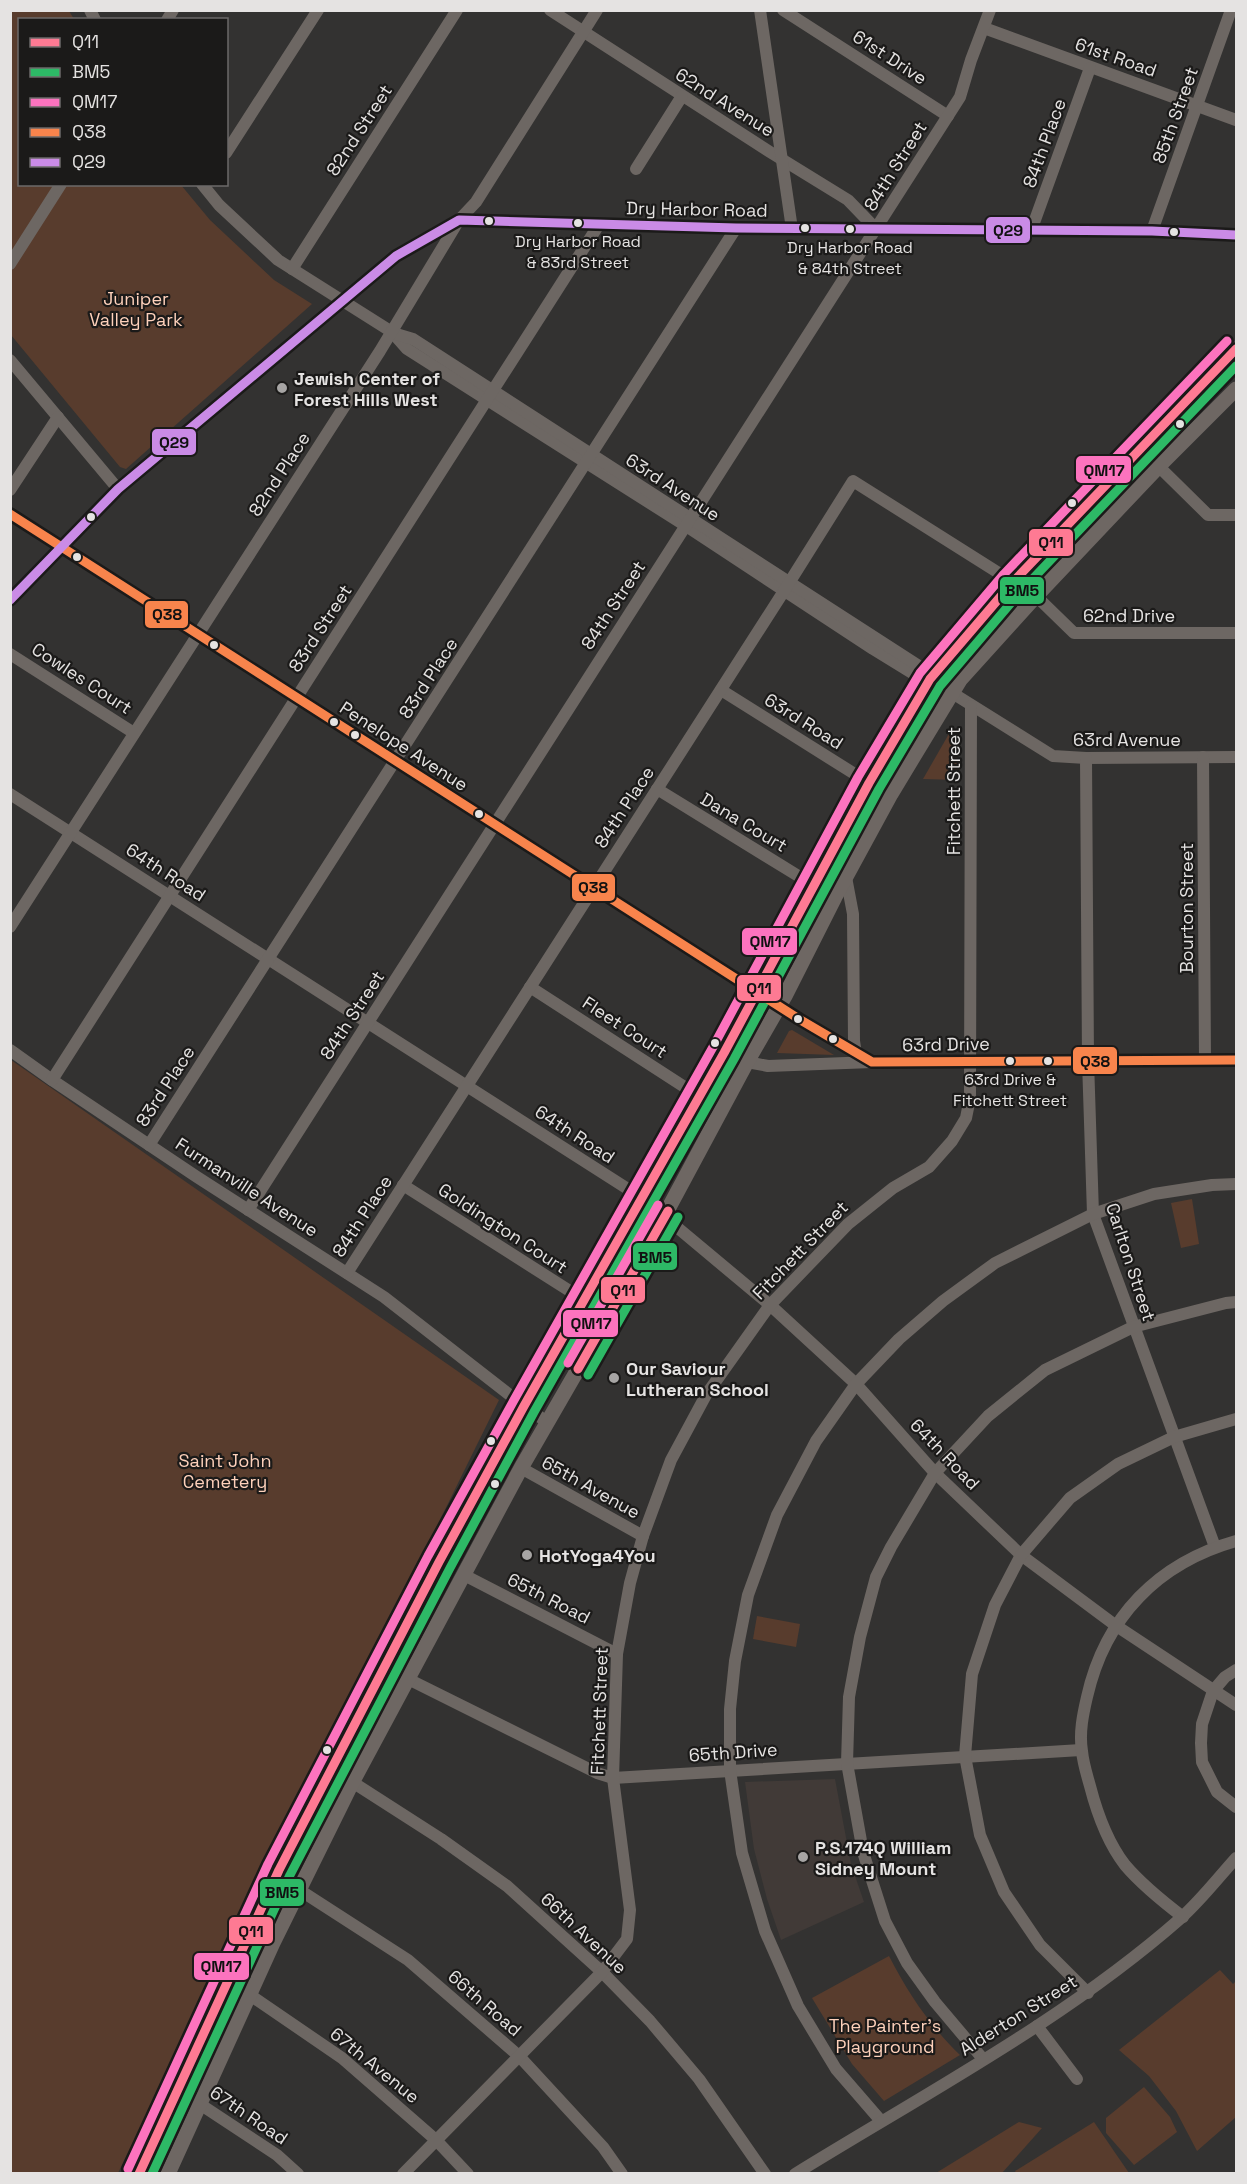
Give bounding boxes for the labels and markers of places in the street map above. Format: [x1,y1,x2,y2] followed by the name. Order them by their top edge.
[483,215,495,227] unlabelled marker
[572,217,584,229] marker: Dry Harbor Road & 83rd Street
[799,222,811,234] unlabelled marker
[844,223,856,235] marker: Dry Harbor Road & 84th Street
[1168,226,1180,238] unlabelled marker
[515,231,641,273] place label: Dry Harbor Road & 83rd Street
[787,237,913,279] place label: Dry Harbor Road & 84th Street
[294,367,440,411] place label: Jewish Center of Forest Hills West
[275,381,289,395] marker: Jewish Center of Forest Hills West
[1174,418,1186,430] unlabelled marker
[1066,497,1078,509] unlabelled marker
[85,511,97,523] unlabelled marker
[71,551,83,563] unlabelled marker
[208,639,220,651] unlabelled marker
[328,716,340,728] unlabelled marker
[349,729,361,741] unlabelled marker
[473,808,485,820] unlabelled marker
[792,1013,804,1025] unlabelled marker
[827,1033,839,1045] unlabelled marker
[709,1037,721,1049] unlabelled marker
[1004,1055,1016,1067] marker: 63rd Drive & Fitchett Street
[1042,1055,1054,1067] unlabelled marker
[953,1069,1067,1111] place label: 63rd Drive & Fitchett Street
[626,1357,769,1401] place label: Our Saviour Lutheran School
[607,1371,621,1385] marker: Our Saviour Lutheran School
[485,1435,497,1447] unlabelled marker
[489,1478,501,1490] unlabelled marker
[539,1544,656,1567] place label: HotYoga4You
[520,1548,534,1562] marker: HotYoga4You
[321,1744,333,1756] unlabelled marker
[815,1836,951,1880] place label: P.S.174Q William Sidney Mount
[796,1850,810,1864] marker: P.S.174Q William Sidney Mount

